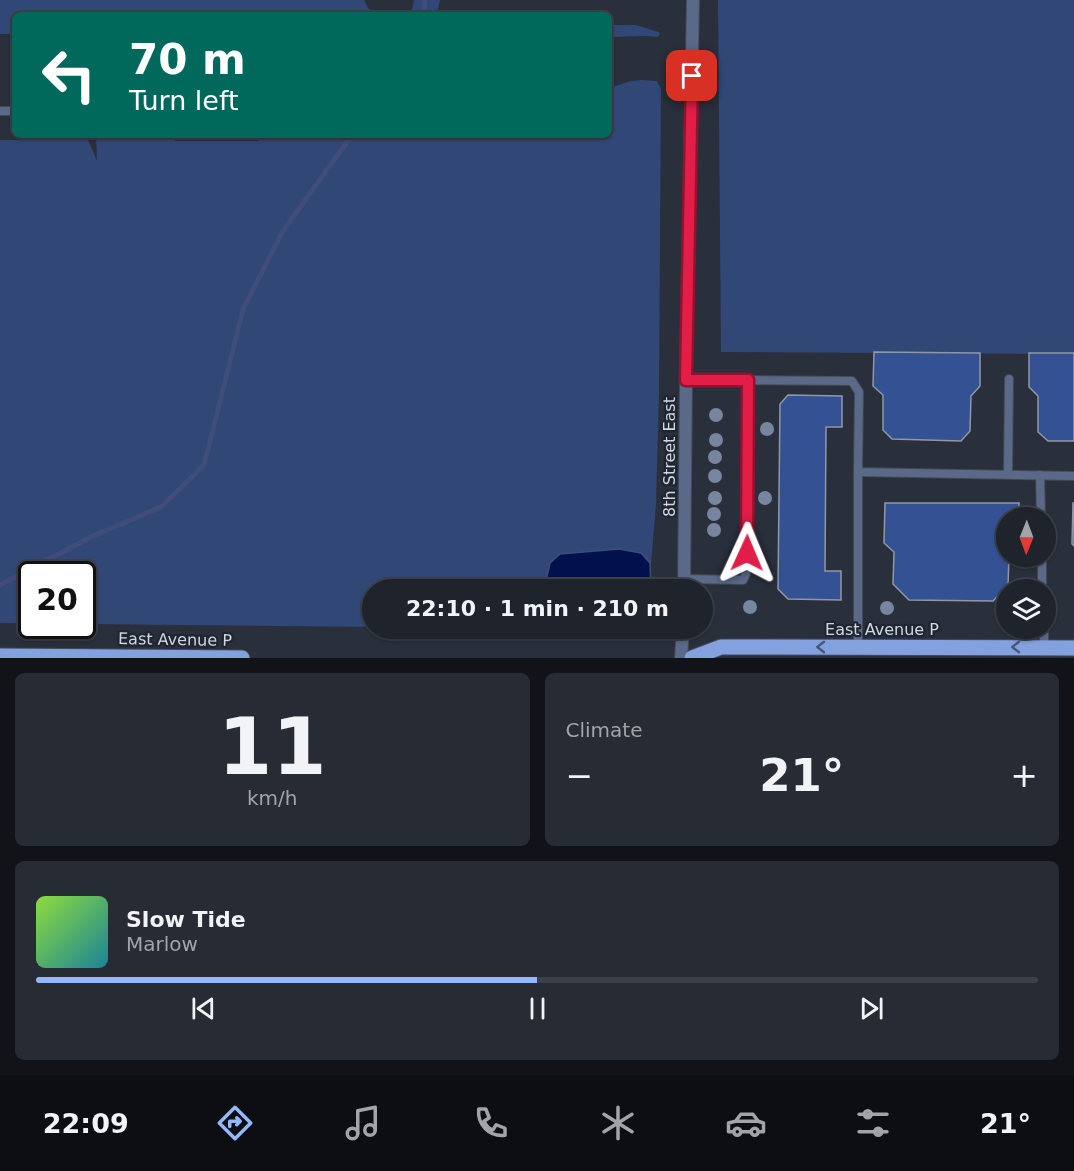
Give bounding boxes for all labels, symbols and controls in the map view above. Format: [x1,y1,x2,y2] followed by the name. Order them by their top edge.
[129,35,246,84] text: 70 m
[30,36,108,114] icon: left
[666,50,717,101] pin
[675,59,708,92] icon: arrive
[129,85,239,116] text: Turn left
[660,397,679,517] street label: 8th Street East
[996,507,1056,567] north arrow
[996,507,1056,639] map controls
[715,521,779,585] position arrow
[18,561,96,639] speed limit sign: 20
[996,579,1056,639] button: layers
[406,596,669,621] text: 22:10 · 1 min · 210 m
[825,620,939,639] street label: East Avenue P
[118,629,232,650] street label: East Avenue P
[816,641,825,653] one-way arrow
[1011,641,1020,653] one-way arrow
[218,702,327,792] text: 11
[566,718,642,742] text: Climate
[759,749,844,802] text: 21°
[566,756,593,795] text: −
[1010,756,1038,795] text: +
[247,786,297,810] text: km/h
[126,907,246,932] text: Slow Tide
[126,932,198,956] text: Marlow
[187,992,220,1025] icon: previous
[521,992,554,1025] icon: pause
[855,992,888,1025] icon: next
[214,1102,256,1144] icon: directions
[342,1102,384,1144] icon: music
[470,1102,512,1144] icon: phone
[597,1102,639,1144] icon: climate
[725,1102,767,1144] icon: car
[852,1102,894,1144] icon: filters
[43,1108,129,1139] text: 22:09
[980,1108,1031,1139] text: 21°

